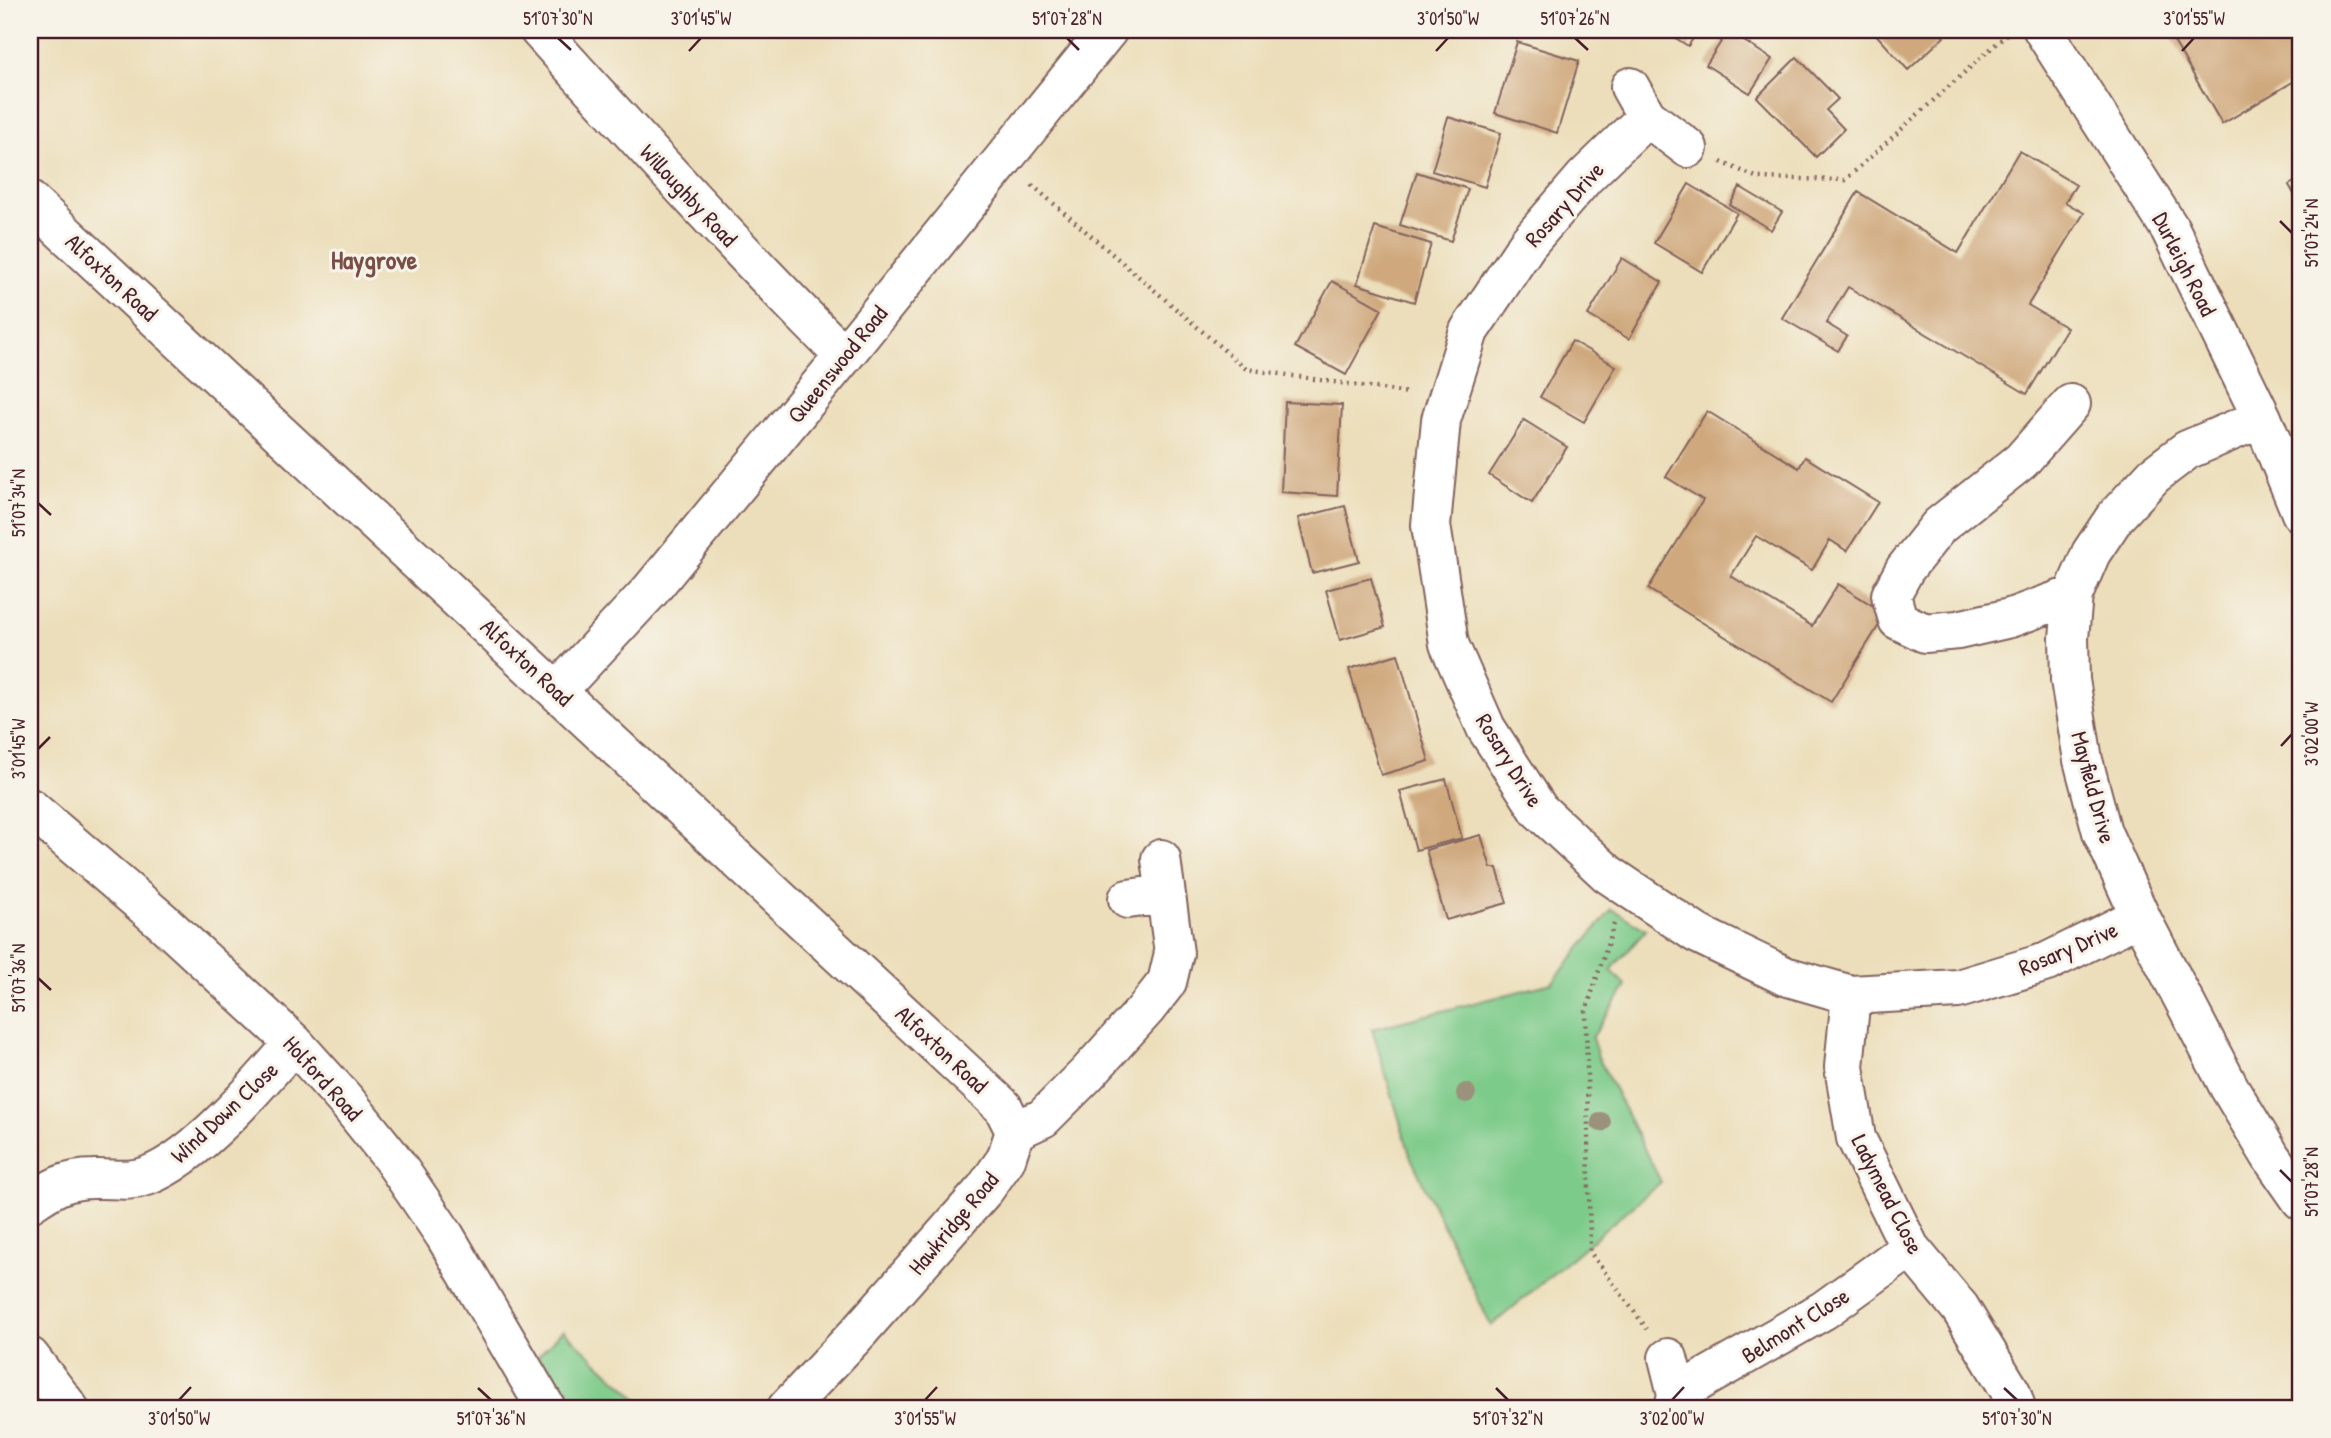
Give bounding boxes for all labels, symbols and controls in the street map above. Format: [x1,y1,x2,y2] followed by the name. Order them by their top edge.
[523,6,593,31] text: 51°07'30"N
[671,6,731,31] text: 3°01'45"W
[1032,6,1102,31] text: 51°07'28"N
[1417,6,1479,31] text: 3°01'50"W
[1541,6,1609,31] text: 51°07'26"N
[2163,6,2225,31] text: 3°01'55"W
[633,137,745,253] street label: Willoughby Road
[1517,155,1611,253] street label: Rosary Drive
[2299,199,2324,267] text: 51°07'24"N
[2146,207,2224,321] street label: Durleigh Road
[59,226,165,328] street label: Alfoxton Road
[331,242,418,278] district label: Haygrove
[780,299,894,429] street label: Queenswood Road
[6,469,31,537] text: 51°07'34"N
[474,611,580,713] street label: Alfoxton Road
[2299,702,2324,766] text: 3°02'00"W
[1469,707,1551,813] street label: Rosary Drive
[6,719,31,779] text: 3°01'45"W
[2064,728,2124,846] street label: Mayfield Drive
[2014,913,2122,983] street label: Rosary Drive
[6,944,31,1012] text: 51°07'36"N
[889,998,995,1100] street label: Alfoxton Road
[277,1029,369,1127] street label: Holford Road
[164,1054,284,1170] street label: Wind Down Close
[1845,1129,1931,1259] street label: Ladymead Close
[2299,1147,2324,1217] text: 51°07'28"N
[901,1165,1005,1281] street label: Hawkridge Road
[1735,1280,1855,1370] street label: Belmont Close
[148,1406,210,1431] text: 3°01'50"W
[457,1406,525,1431] text: 51°07'36"N
[894,1406,956,1431] text: 3°01'55"W
[1473,1406,1543,1431] text: 51°07'32"N
[1640,1406,1704,1431] text: 3°02'00"W
[1982,1406,2052,1431] text: 51°07'30"N

